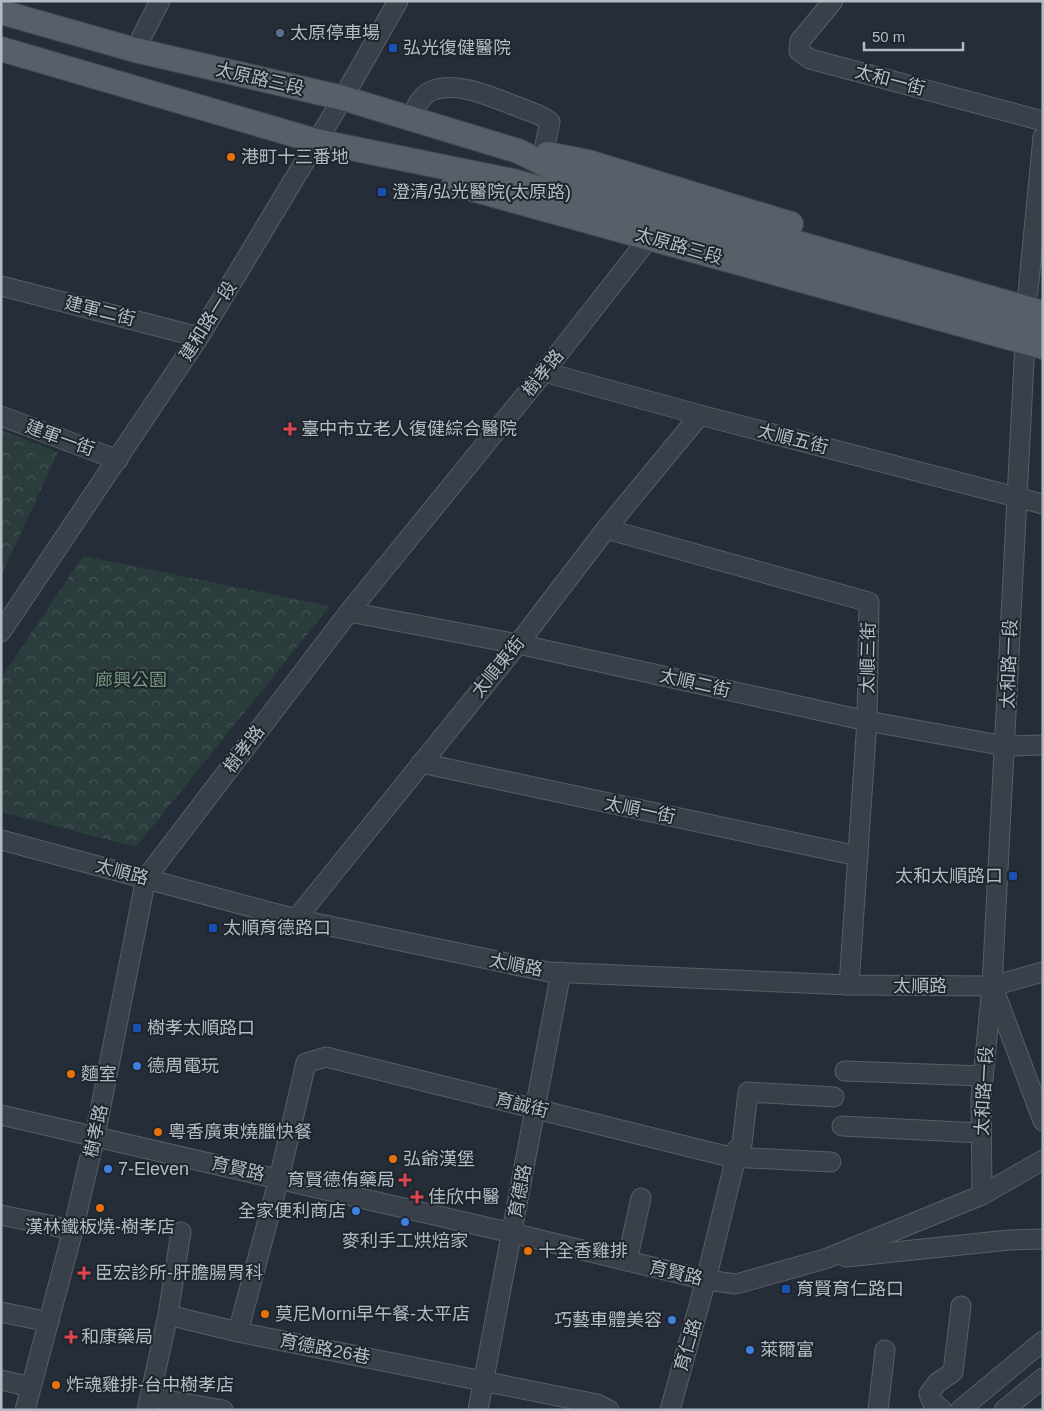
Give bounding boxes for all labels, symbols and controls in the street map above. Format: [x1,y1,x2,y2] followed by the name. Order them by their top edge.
[864,20,963,52] scale bar
[290,23,380,43] place label: 太原停車場
[274,27,286,39] marker: 太原停車場
[872,28,905,45] text: 50 m
[403,38,511,58] place label: 弘光復健醫院
[387,42,399,54] marker: 弘光復健醫院
[214,59,306,99] street label: 太原路三段
[853,61,927,99] street label: 太和一街
[241,147,349,167] place label: 港町十三番地
[225,151,237,163] marker: 港町十三番地
[392,182,571,202] place label: 澄清/弘光醫院(太原路)
[376,186,388,198] marker: 澄清/弘光醫院(太原路)
[633,224,725,268] street label: 太原路三段
[176,278,240,364] street label: 建和路一段
[63,293,137,329] street label: 建軍二街
[518,346,568,400] street label: 樹孝路
[23,416,97,460] street label: 建軍一街
[301,419,517,439] place label: 臺中市立老人復健綜合醫院
[756,421,830,457] street label: 太順五街
[283,422,297,436] marker: 臺中市立老人復健綜合醫院
[997,619,1021,709] street label: 太和路一段
[857,622,879,694] street label: 太順三街
[468,633,528,701] street label: 太順東街
[658,665,732,701] street label: 太順二街
[95,670,167,690] park label: 廊興公園
[220,721,268,777] street label: 樹孝路
[603,793,677,827] street label: 太順一街
[93,855,151,889] street label: 太順路
[895,866,1003,886] place label: 太和太順路口
[1007,870,1019,882] marker: 太和太順路口
[223,918,331,938] place label: 太順育德路口
[207,922,219,934] marker: 太順育德路口
[488,950,544,980] street label: 太順路
[893,976,947,996] street label: 太順路
[147,1018,255,1038] place label: 樹孝太順路口
[131,1022,143,1034] marker: 樹孝太順路口
[972,1046,996,1136] street label: 太和路一段
[147,1056,219,1076] place label: 德周電玩
[131,1060,143,1072] marker: 德周電玩
[81,1064,117,1084] place label: 麵室
[65,1068,77,1080] marker: 麵室
[493,1089,551,1121] street label: 育誠街
[81,1103,111,1159] street label: 樹孝路
[168,1122,312,1142] place label: 粵香廣東燒臘快餐
[152,1126,164,1138] marker: 粵香廣東燒臘快餐
[403,1149,475,1169] place label: 弘爺漢堡
[209,1153,267,1185] street label: 育賢路
[387,1153,399,1165] marker: 弘爺漢堡
[118,1159,189,1179] place label: 7-Eleven
[102,1163,114,1175] marker: 7-Eleven
[505,1163,535,1219] street label: 育德路
[287,1170,395,1190] place label: 育賢德侑藥局
[399,1174,411,1186] marker: 育賢德侑藥局
[428,1187,500,1207] place label: 佳欣中醫
[410,1190,424,1204] marker: 佳欣中醫
[238,1201,346,1221] place label: 全家便利商店
[94,1202,106,1214] marker: 漢林鐵板燒-樹孝店
[350,1205,362,1217] marker: 全家便利商店
[399,1216,411,1228] marker: 麥利手工烘焙家
[25,1217,175,1237] place label: 漢林鐵板燒-樹孝店
[342,1231,468,1251] place label: 麥利手工烘焙家
[538,1241,628,1261] place label: 十全香雞排
[522,1245,534,1257] marker: 十全香雞排
[647,1257,705,1289] street label: 育賢路
[95,1263,263,1283] place label: 臣宏診所-肝膽腸胃科
[77,1266,91,1280] marker: 臣宏診所-肝膽腸胃科
[796,1279,904,1299] place label: 育賢育仁路口
[780,1283,792,1295] marker: 育賢育仁路口
[275,1304,470,1324] place label: 莫尼Morni早午餐-太平店
[259,1308,271,1320] marker: 莫尼Morni早午餐-太平店
[554,1310,662,1330] place label: 巧藝車體美容
[666,1314,678,1326] marker: 巧藝車體美容
[671,1316,705,1374] street label: 育仁路
[81,1327,153,1347] place label: 和康藥局
[278,1330,372,1368] street label: 育德路26巷
[65,1331,77,1343] marker: 和康藥局
[760,1340,814,1360] place label: 萊爾富
[744,1344,756,1356] marker: 萊爾富
[66,1375,234,1395] place label: 炸魂雞排-台中樹孝店
[50,1379,62,1391] marker: 炸魂雞排-台中樹孝店

